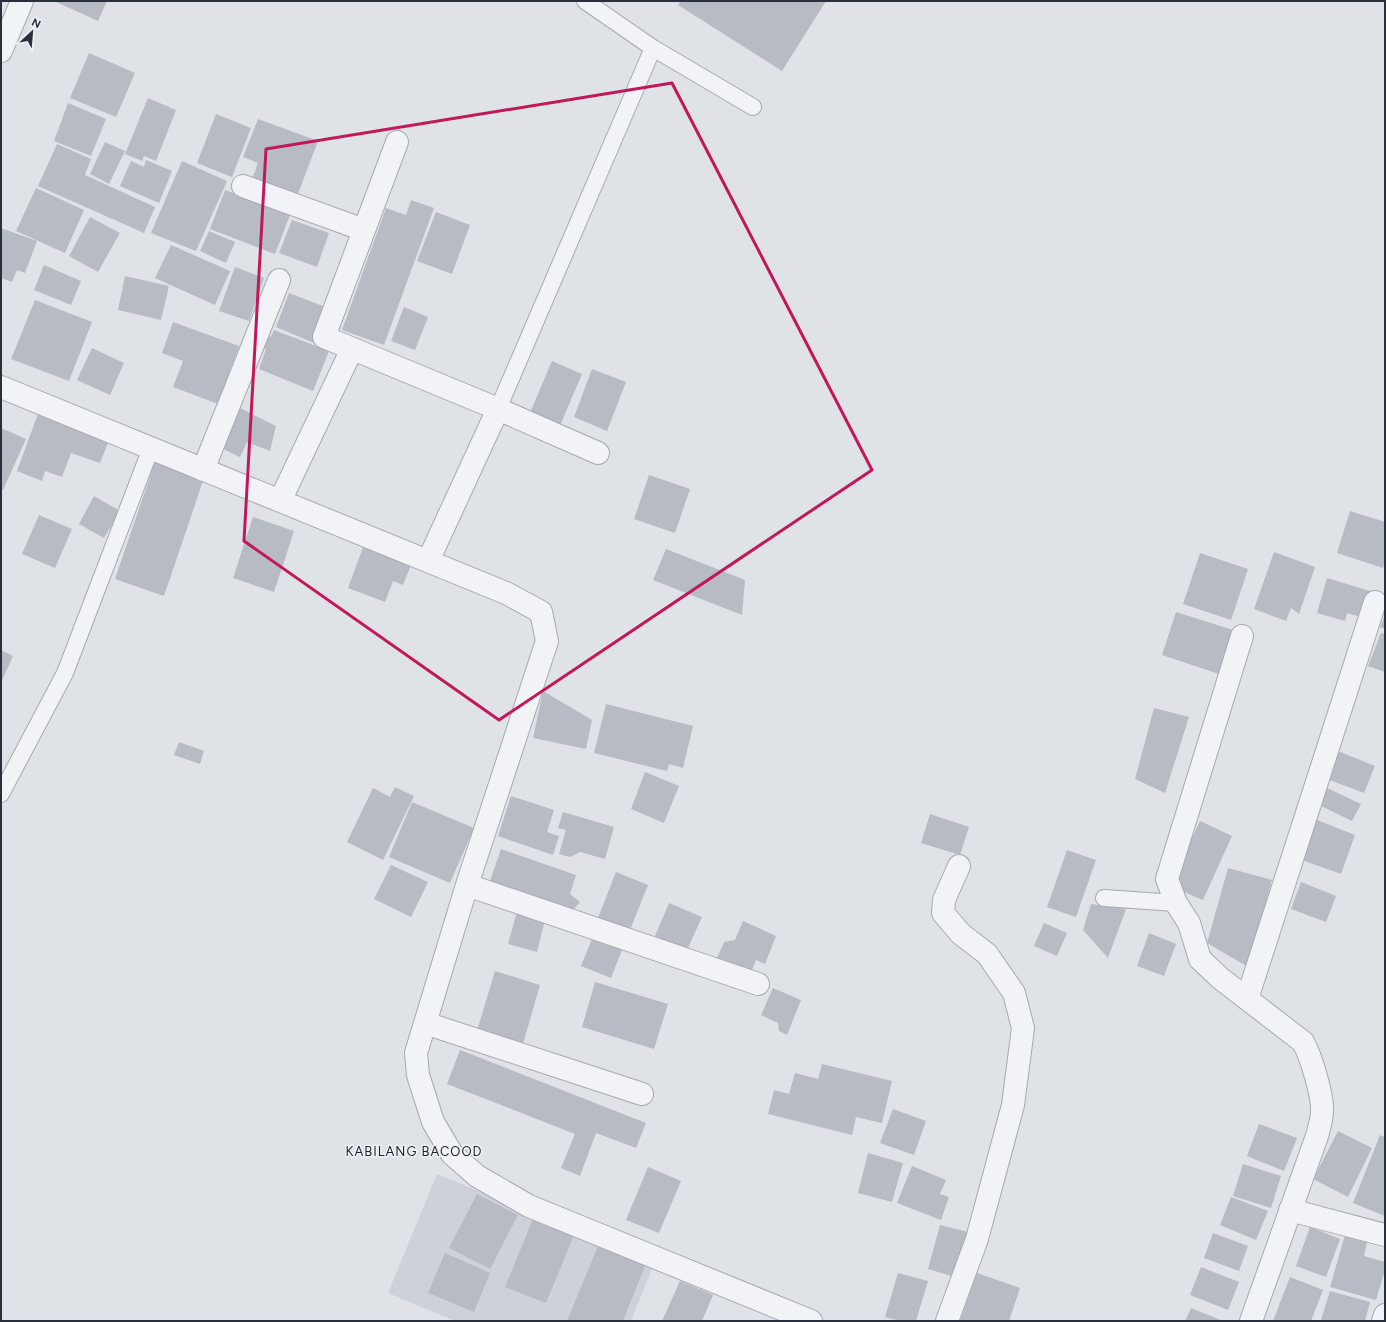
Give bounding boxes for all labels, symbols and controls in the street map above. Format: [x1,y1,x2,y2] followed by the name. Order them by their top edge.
[12,12,52,52] north arrow
[29,16,43,31] text: N
[346,1144,482,1159] district label: KABILANG BACOOD

